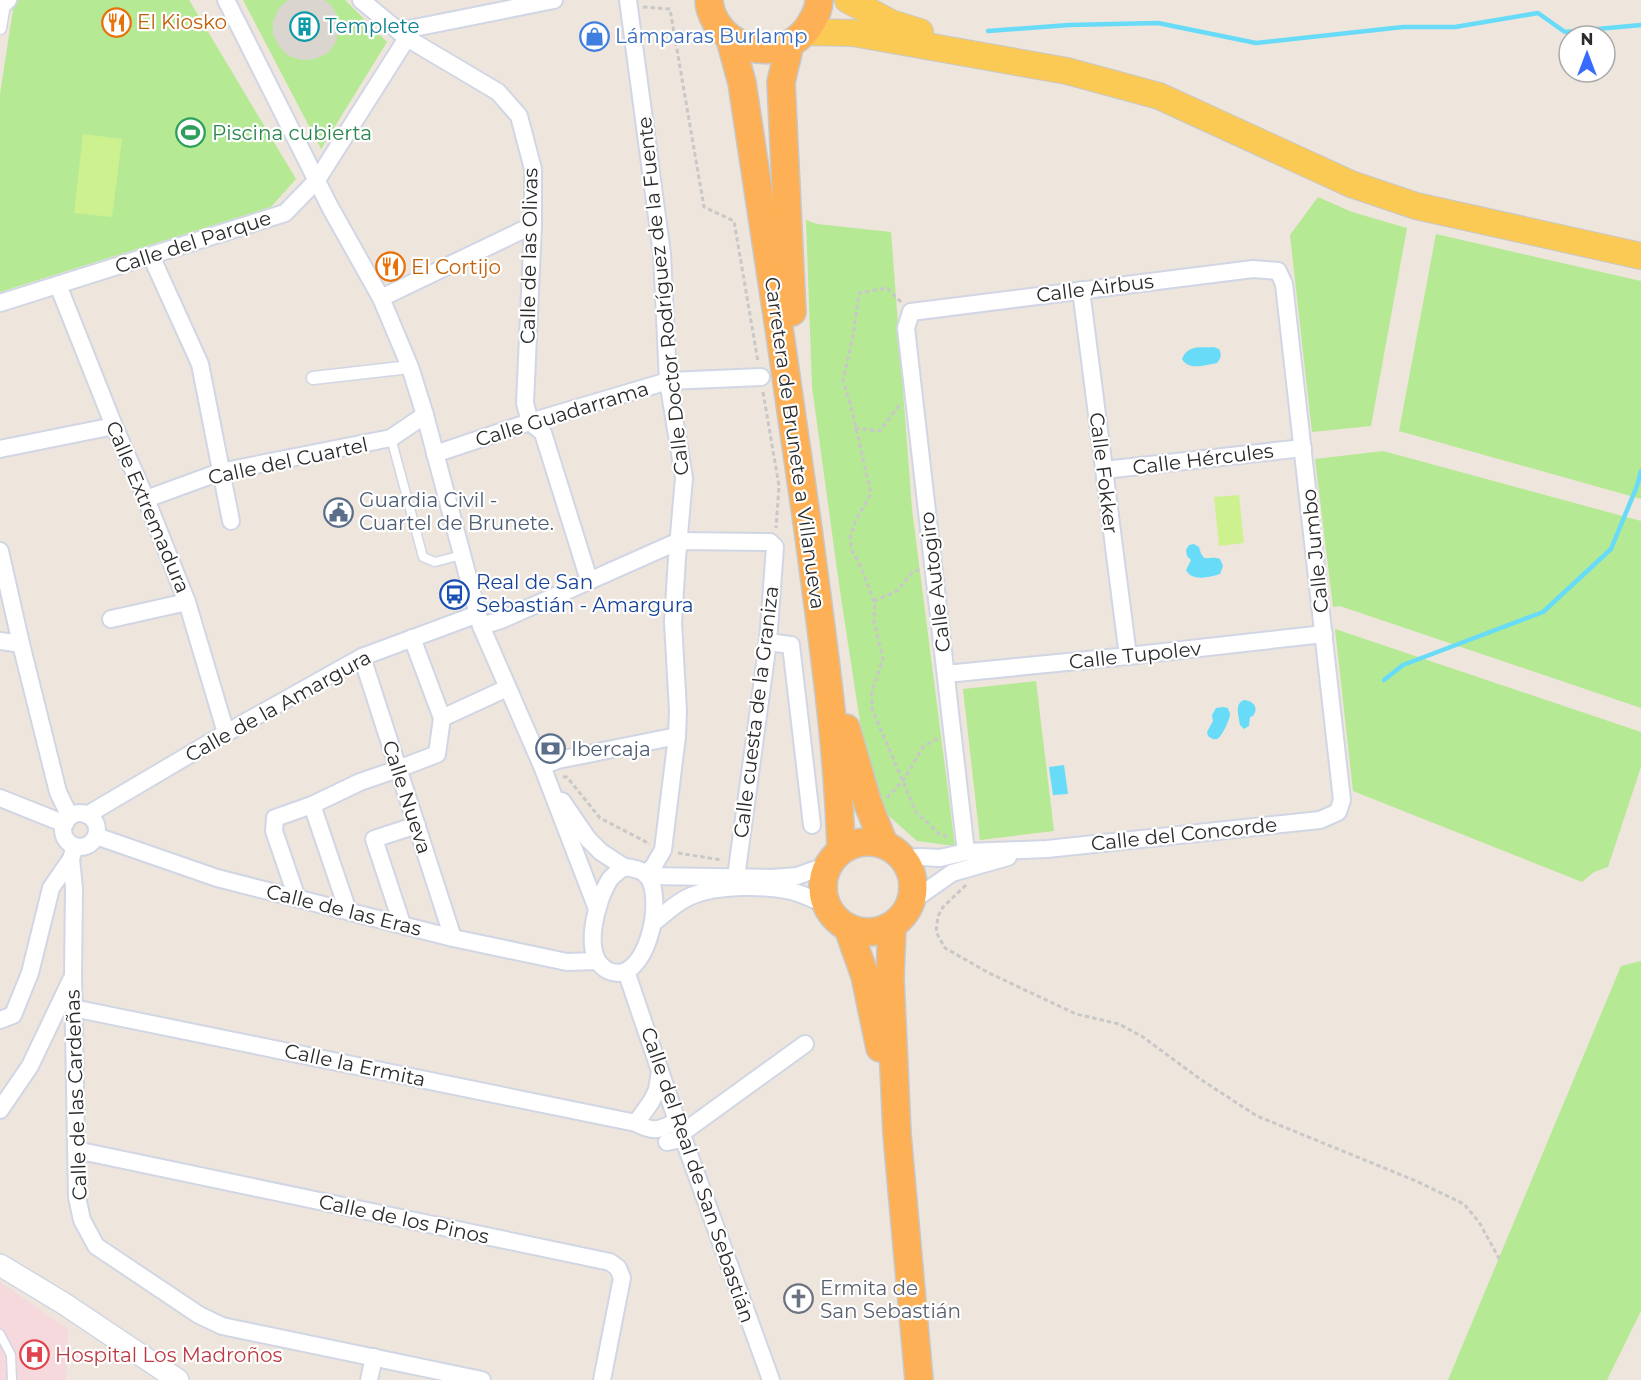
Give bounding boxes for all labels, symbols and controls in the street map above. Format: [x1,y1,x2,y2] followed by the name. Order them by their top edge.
[100,6,132,38] restaurant icon: El Kiosko
[137,10,227,34] place label: El Kiosko
[288,10,320,42] building icon: Templete
[325,14,420,38] place label: Templete
[578,20,610,52] shop icon: Lámparas Burlamp
[615,24,807,48] place label: Lámparas Burlamp
[1557,24,1617,84] north arrow
[1581,30,1593,49] text: N
[632,115,694,477] street label: Calle Doctor Rodríguez de la Fuente
[175,117,207,149] sports icon: Piscina cubierta
[212,121,372,145] place label: Piscina cubierta
[515,167,543,344] street label: Calle de las Olivas
[112,205,274,279] street label: Calle del Parque
[374,251,406,283] restaurant icon: El Cortijo
[411,255,501,279] place label: El Cortijo
[1035,269,1155,307] street label: Calle Airbus
[760,275,830,611] street label: Carretera de Brunete a Villanueva
[472,376,652,452] street label: Calle Guadarrama
[1085,411,1123,535] street label: Calle Fokker
[101,417,195,597] street label: Calle Extremadura
[206,432,370,490] street label: Calle del Cuartel
[1131,438,1275,480] street label: Calle Hércules
[359,488,554,535] place label: Guardia Civil - Cuartel de Brunete.
[1297,488,1333,614] street label: Calle Jumbo
[322,496,354,528] public building icon: Guardia Civil - Cuartel de Brunete.
[914,510,956,654] street label: Calle Autogiro
[476,570,694,617] place label: Real de San Sebastián - Amargura
[439,578,471,610] bus stop icon: Real de San Sebastián - Amargura
[729,585,783,839] street label: Calle cuesta de la Graniza
[1068,636,1202,674] street label: Calle Tupolev
[181,645,375,767] street label: Calle de la Amargura
[534,733,566,765] bank icon: Ibercaja
[377,737,437,857] street label: Calle Nueva
[571,737,651,761] place label: Ibercaja
[1090,812,1278,856] street label: Calle del Concorde
[264,879,424,941] street label: Calle de las Eras
[60,989,92,1201] street label: Calle de las Cardeñas
[636,1024,760,1326] street label: Calle del Real de San Sebastián
[282,1038,428,1092] street label: Calle la Ermita
[317,1189,491,1249] street label: Calle de los Pinos
[820,1276,961,1323] place label: Ermita de San Sebastián
[783,1283,815,1315] church icon: Ermita de San Sebastián
[18,1339,50,1371] hospital icon: Hospital Los Madroños
[55,1343,282,1367] place label: Hospital Los Madroños

